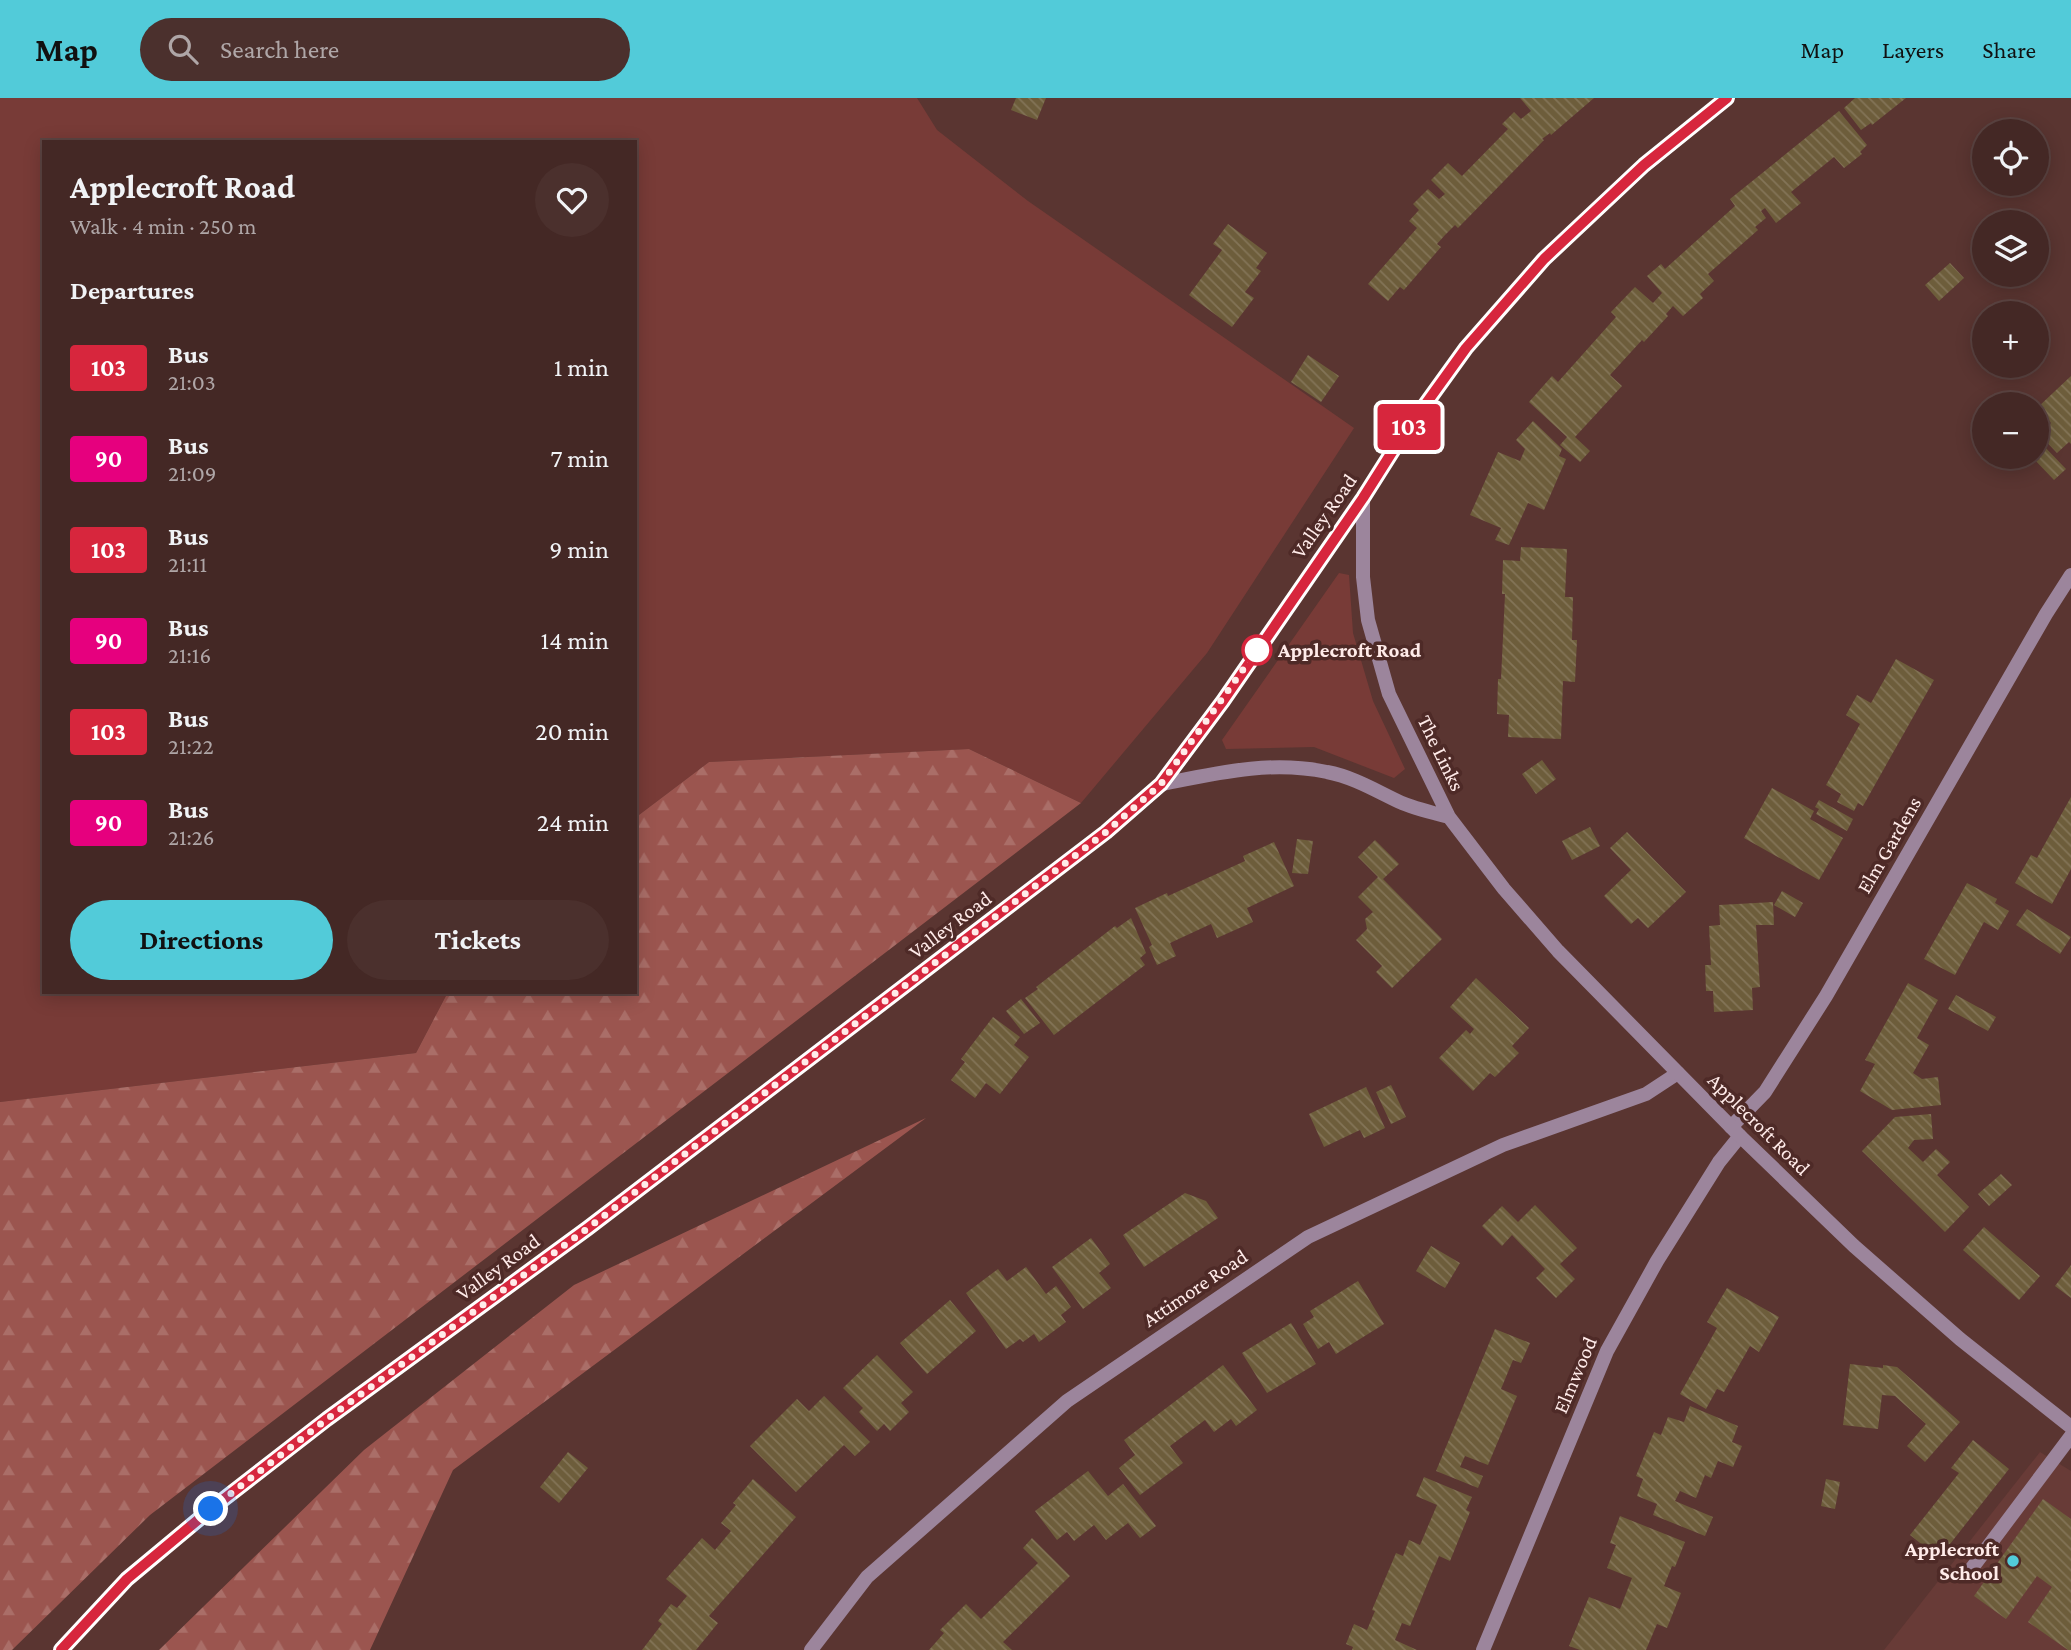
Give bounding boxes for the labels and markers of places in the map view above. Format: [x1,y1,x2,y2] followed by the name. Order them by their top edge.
[1242,635,1272,665] marker: Applecroft Road
[1277,638,1422,662] place label: Applecroft Road
[1904,1537,1999,1585] place label: Applecroft School
[2005,1553,2021,1569] marker: Applecroft School

